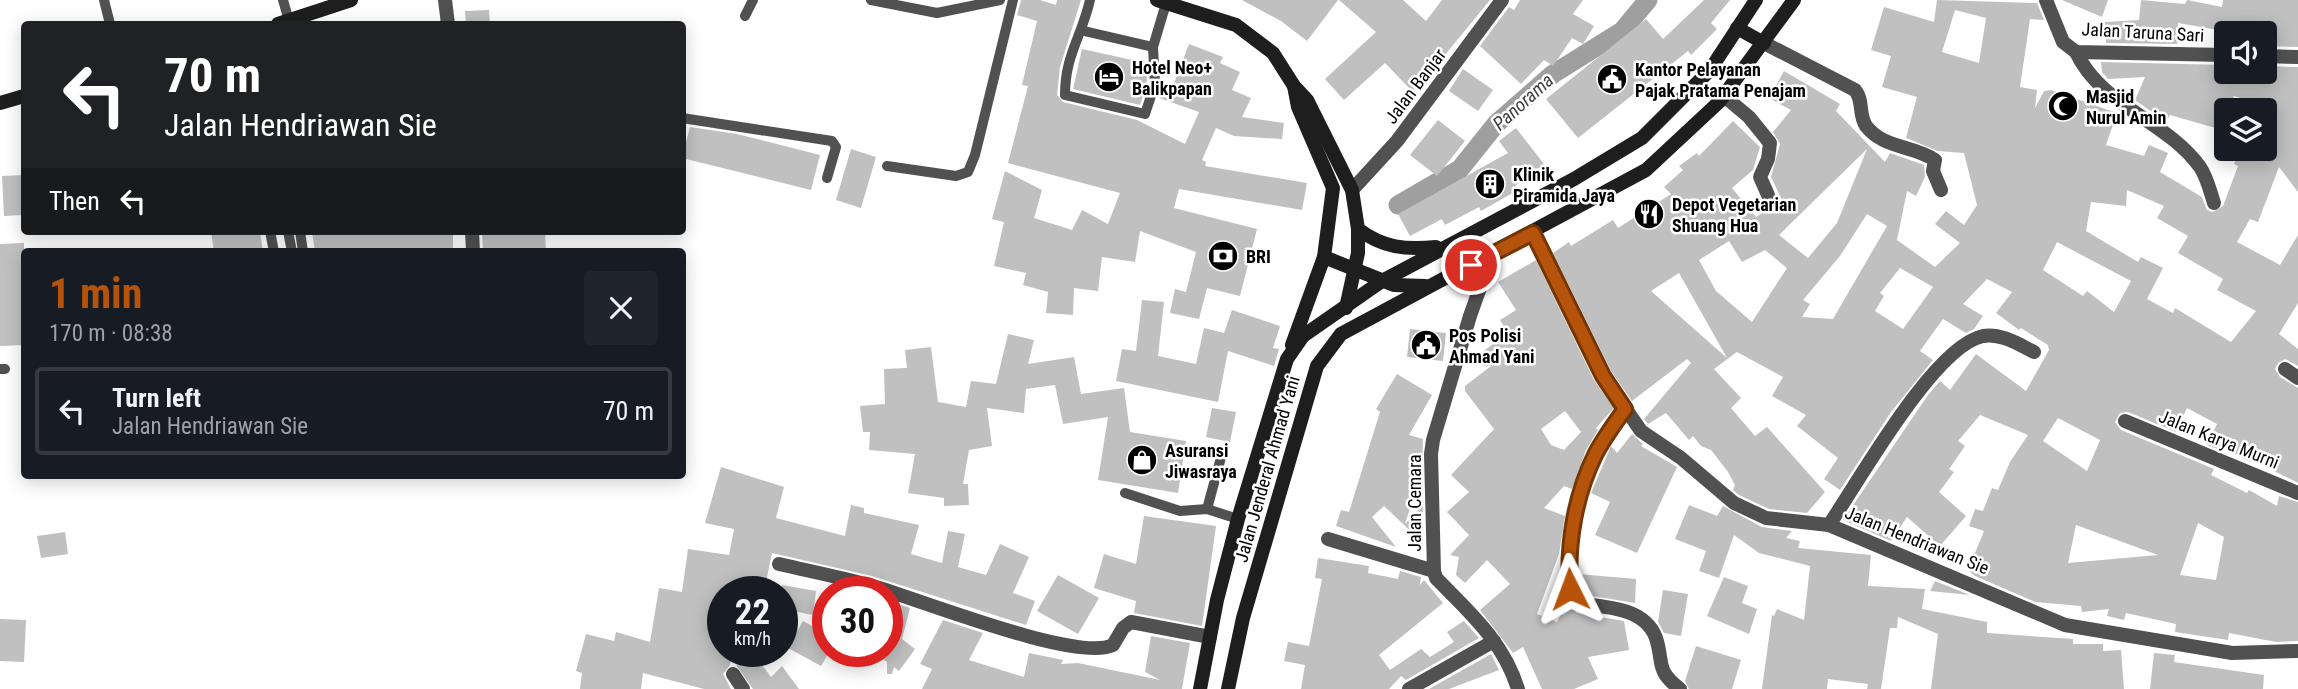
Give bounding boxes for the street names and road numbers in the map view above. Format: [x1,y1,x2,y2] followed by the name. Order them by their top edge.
[2081,18,2205,46] street label: Jalan Taruna Sari
[1380,44,1450,128] street label: Jalan Banjar
[1230,373,1304,565] street label: Jalan Jenderal Ahmad Yani
[2156,405,2282,473] street label: Jalan Karya Murni
[1404,454,1425,552] street label: Jalan Cemara
[1842,502,1992,578] street label: Jalan Hendriawan Sie

